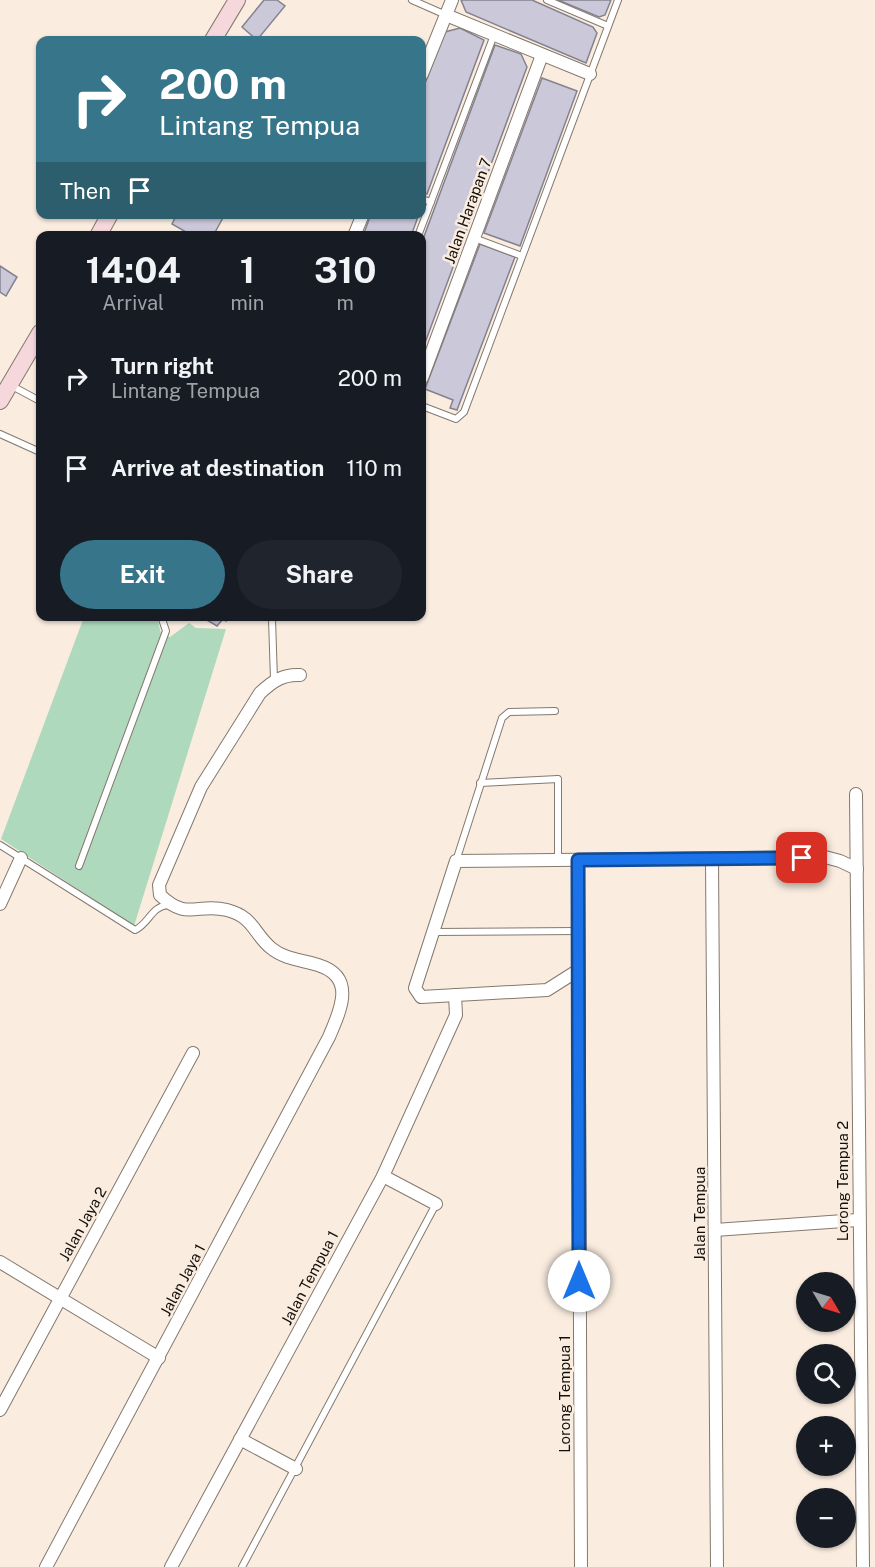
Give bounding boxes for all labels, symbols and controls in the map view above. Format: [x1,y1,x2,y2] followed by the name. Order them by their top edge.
[159,59,287,108] text: 200 m
[60,60,138,138] icon: right
[159,109,360,141] text: Lintang Tempua
[441,156,495,266] street label: Jalan Harapan 7
[123,174,156,207] icon: arrive
[60,178,111,204] text: Then
[86,249,181,291] text: 14:04
[240,249,255,291] text: 1
[314,249,376,291] text: 310
[102,291,164,315] text: Arrival
[230,291,264,315] text: min
[337,291,354,315] text: m
[111,353,214,379] text: Turn right
[60,362,93,395] icon: right
[338,365,402,391] text: 200 m
[111,379,260,403] text: Lintang Tempua
[60,452,93,485] icon: arrive
[111,455,324,481] text: Arrive at destination
[346,455,402,481] text: 110 m
[60,540,225,609] button: Exit
[237,540,402,609] button: Share
[776,832,827,883] pin
[785,841,818,874] icon: arrive
[834,1121,851,1241] street label: Lorong Tempua 2
[691,1167,708,1261] street label: Jalan Tempua
[55,1184,110,1264] street label: Jalan Jaya 2
[278,1228,342,1328] street label: Jalan Tempua 1
[157,1241,209,1319] street label: Jalan Jaya 1
[547,1249,611,1313] position arrow
[796,1272,856,1332] north arrow
[796,1272,856,1548] map controls
[556,1335,573,1453] street label: Lorong Tempua 1
[796,1344,856,1404] button: search
[796,1416,856,1476] button: +
[796,1488,856,1548] button: −

